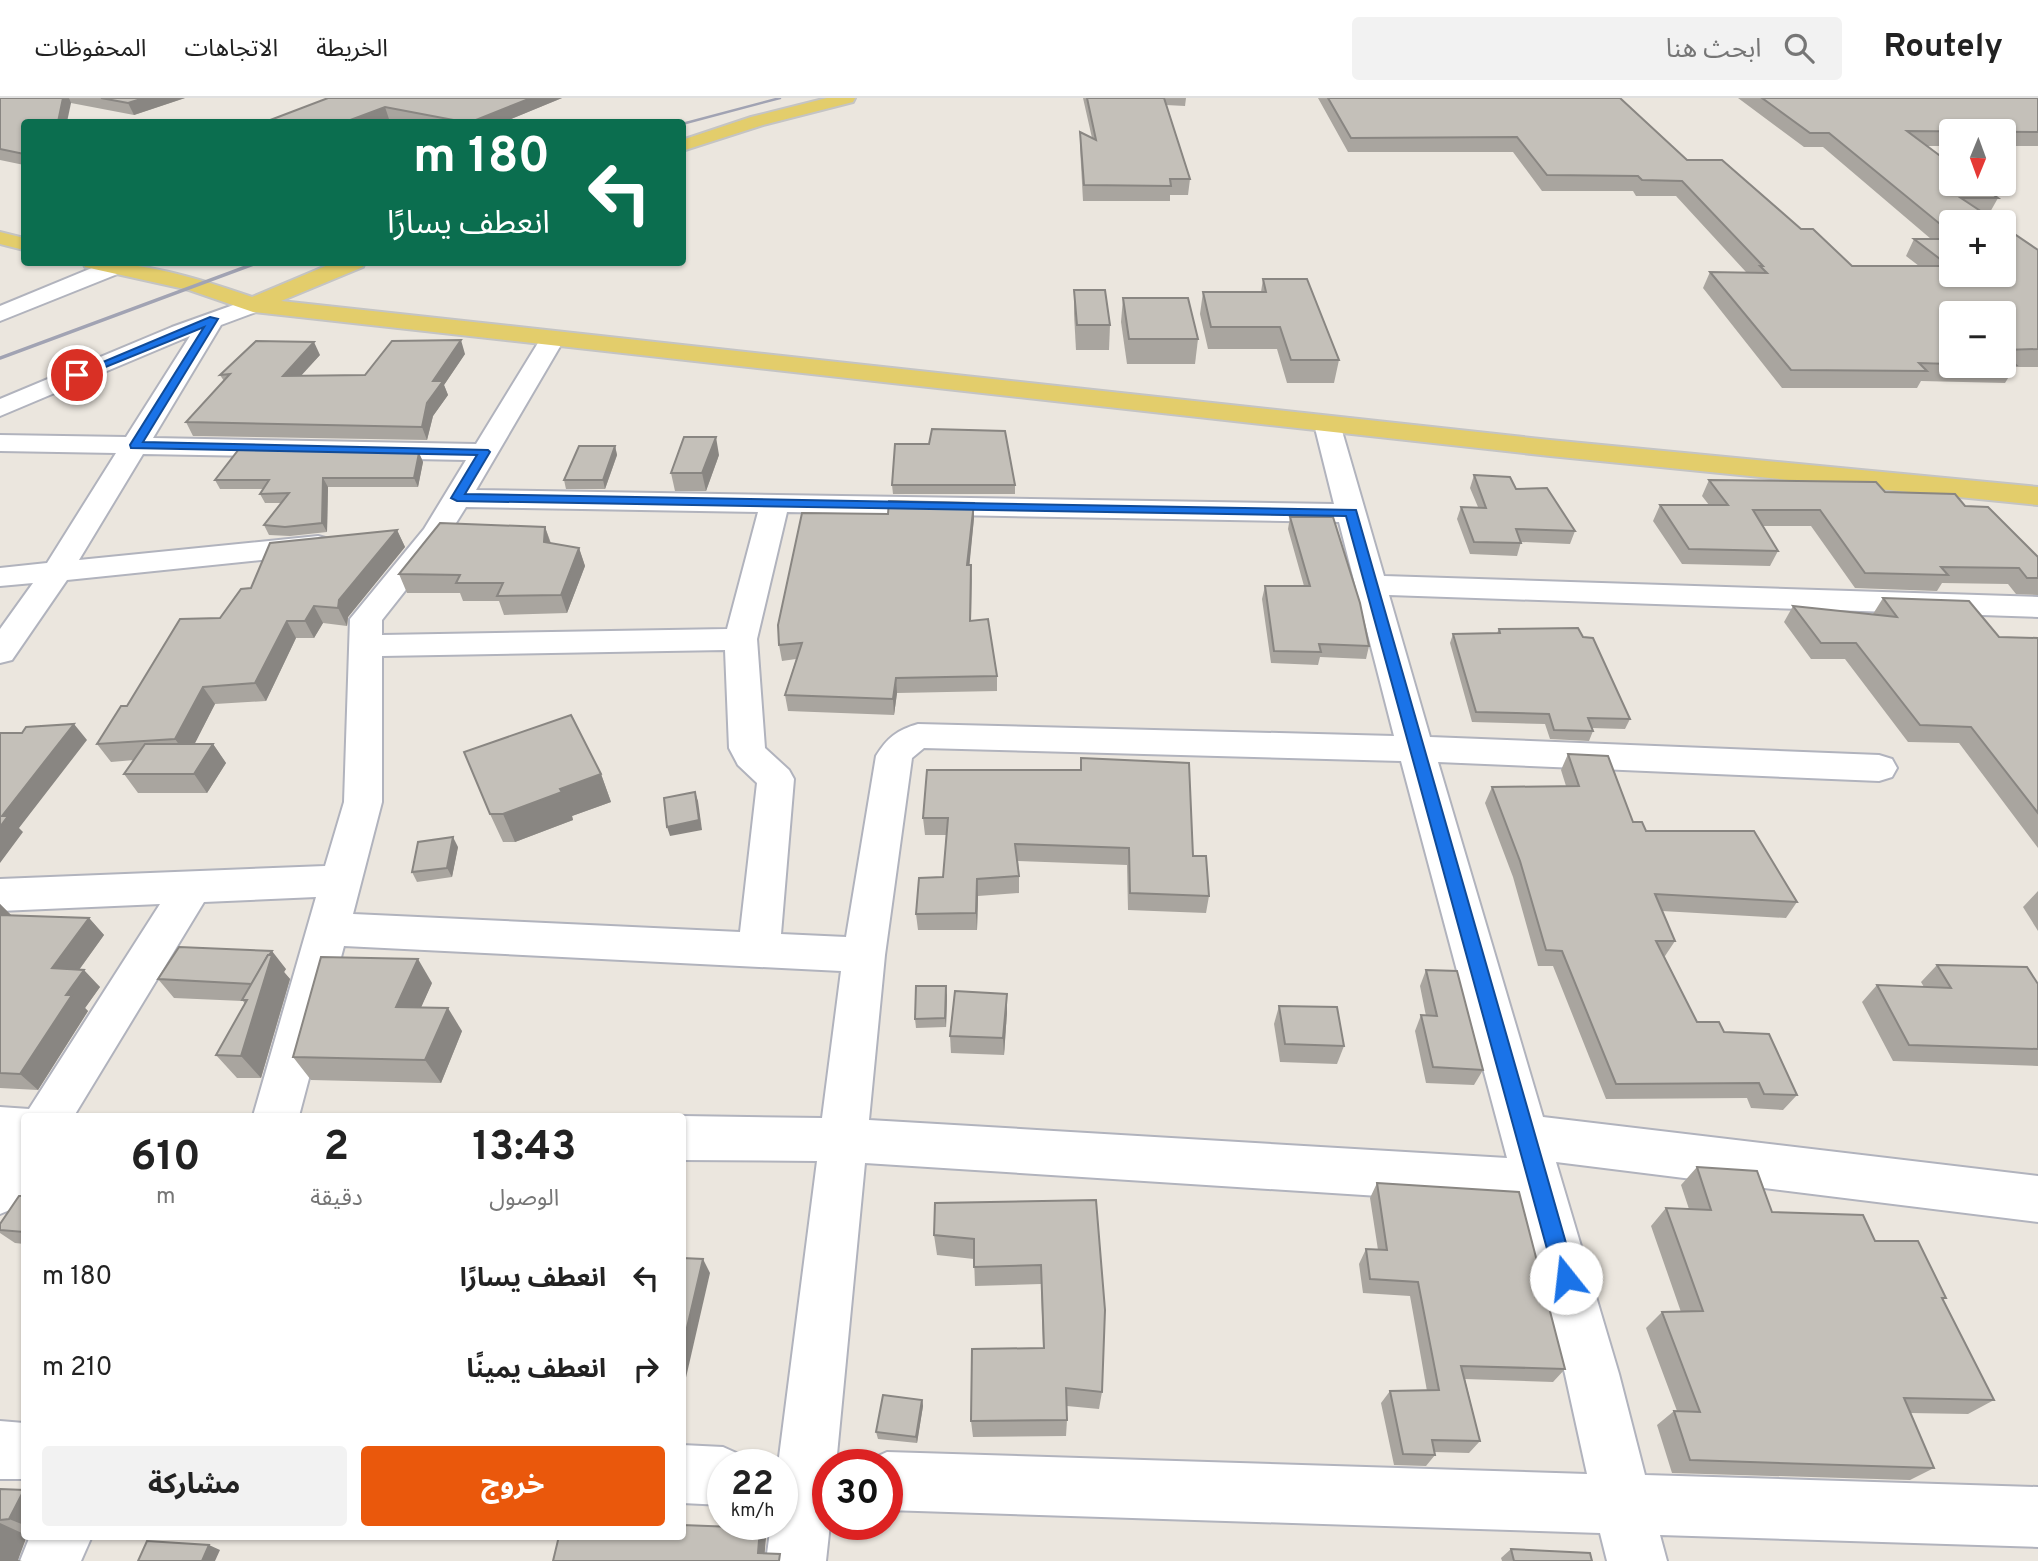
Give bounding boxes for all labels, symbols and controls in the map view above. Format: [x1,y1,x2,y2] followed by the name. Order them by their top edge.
[1352,17,1842,80] search box
[1884,27,2003,69] text: Routely
[1780,29,1818,67] icon: search
[1666,34,1762,67] text: ابحث هنا
[35,35,146,65] text: المحفوظات
[184,35,278,65] text: الاتجاهات
[316,35,388,65] text: الخريطة
[1939,119,2016,196] north arrow
[1939,119,2016,378] map controls
[413,128,550,190] text: 180 m
[574,147,665,238] icon: left
[387,205,550,245] text: انعطف يسارًا
[1939,210,2016,287] button: +
[1939,301,2016,378] button: −
[47,345,107,405] pin
[58,356,96,394] icon: arrive
[324,1122,349,1175] text: 2
[472,1122,577,1175] text: 13:43
[131,1132,201,1185] text: 610
[156,1183,175,1212] text: m
[310,1185,363,1214] text: دقيقة
[489,1185,559,1214] text: الوصول
[1529,1241,1603,1315] position arrow
[627,1259,665,1297] icon: left
[42,1261,112,1294] text: 180 m
[460,1263,606,1296] text: انعطف يسارًا
[627,1350,665,1388] icon: right
[42,1352,112,1385] text: 210 m
[467,1354,606,1387] text: انعطف يمينًا
[42,1446,347,1526] button: مشاركة
[361,1446,665,1526] button: خروج
[812,1449,903,1540] speed limit sign: 30
[731,1463,774,1507] text: 22
[731,1500,774,1523] text: km/h

